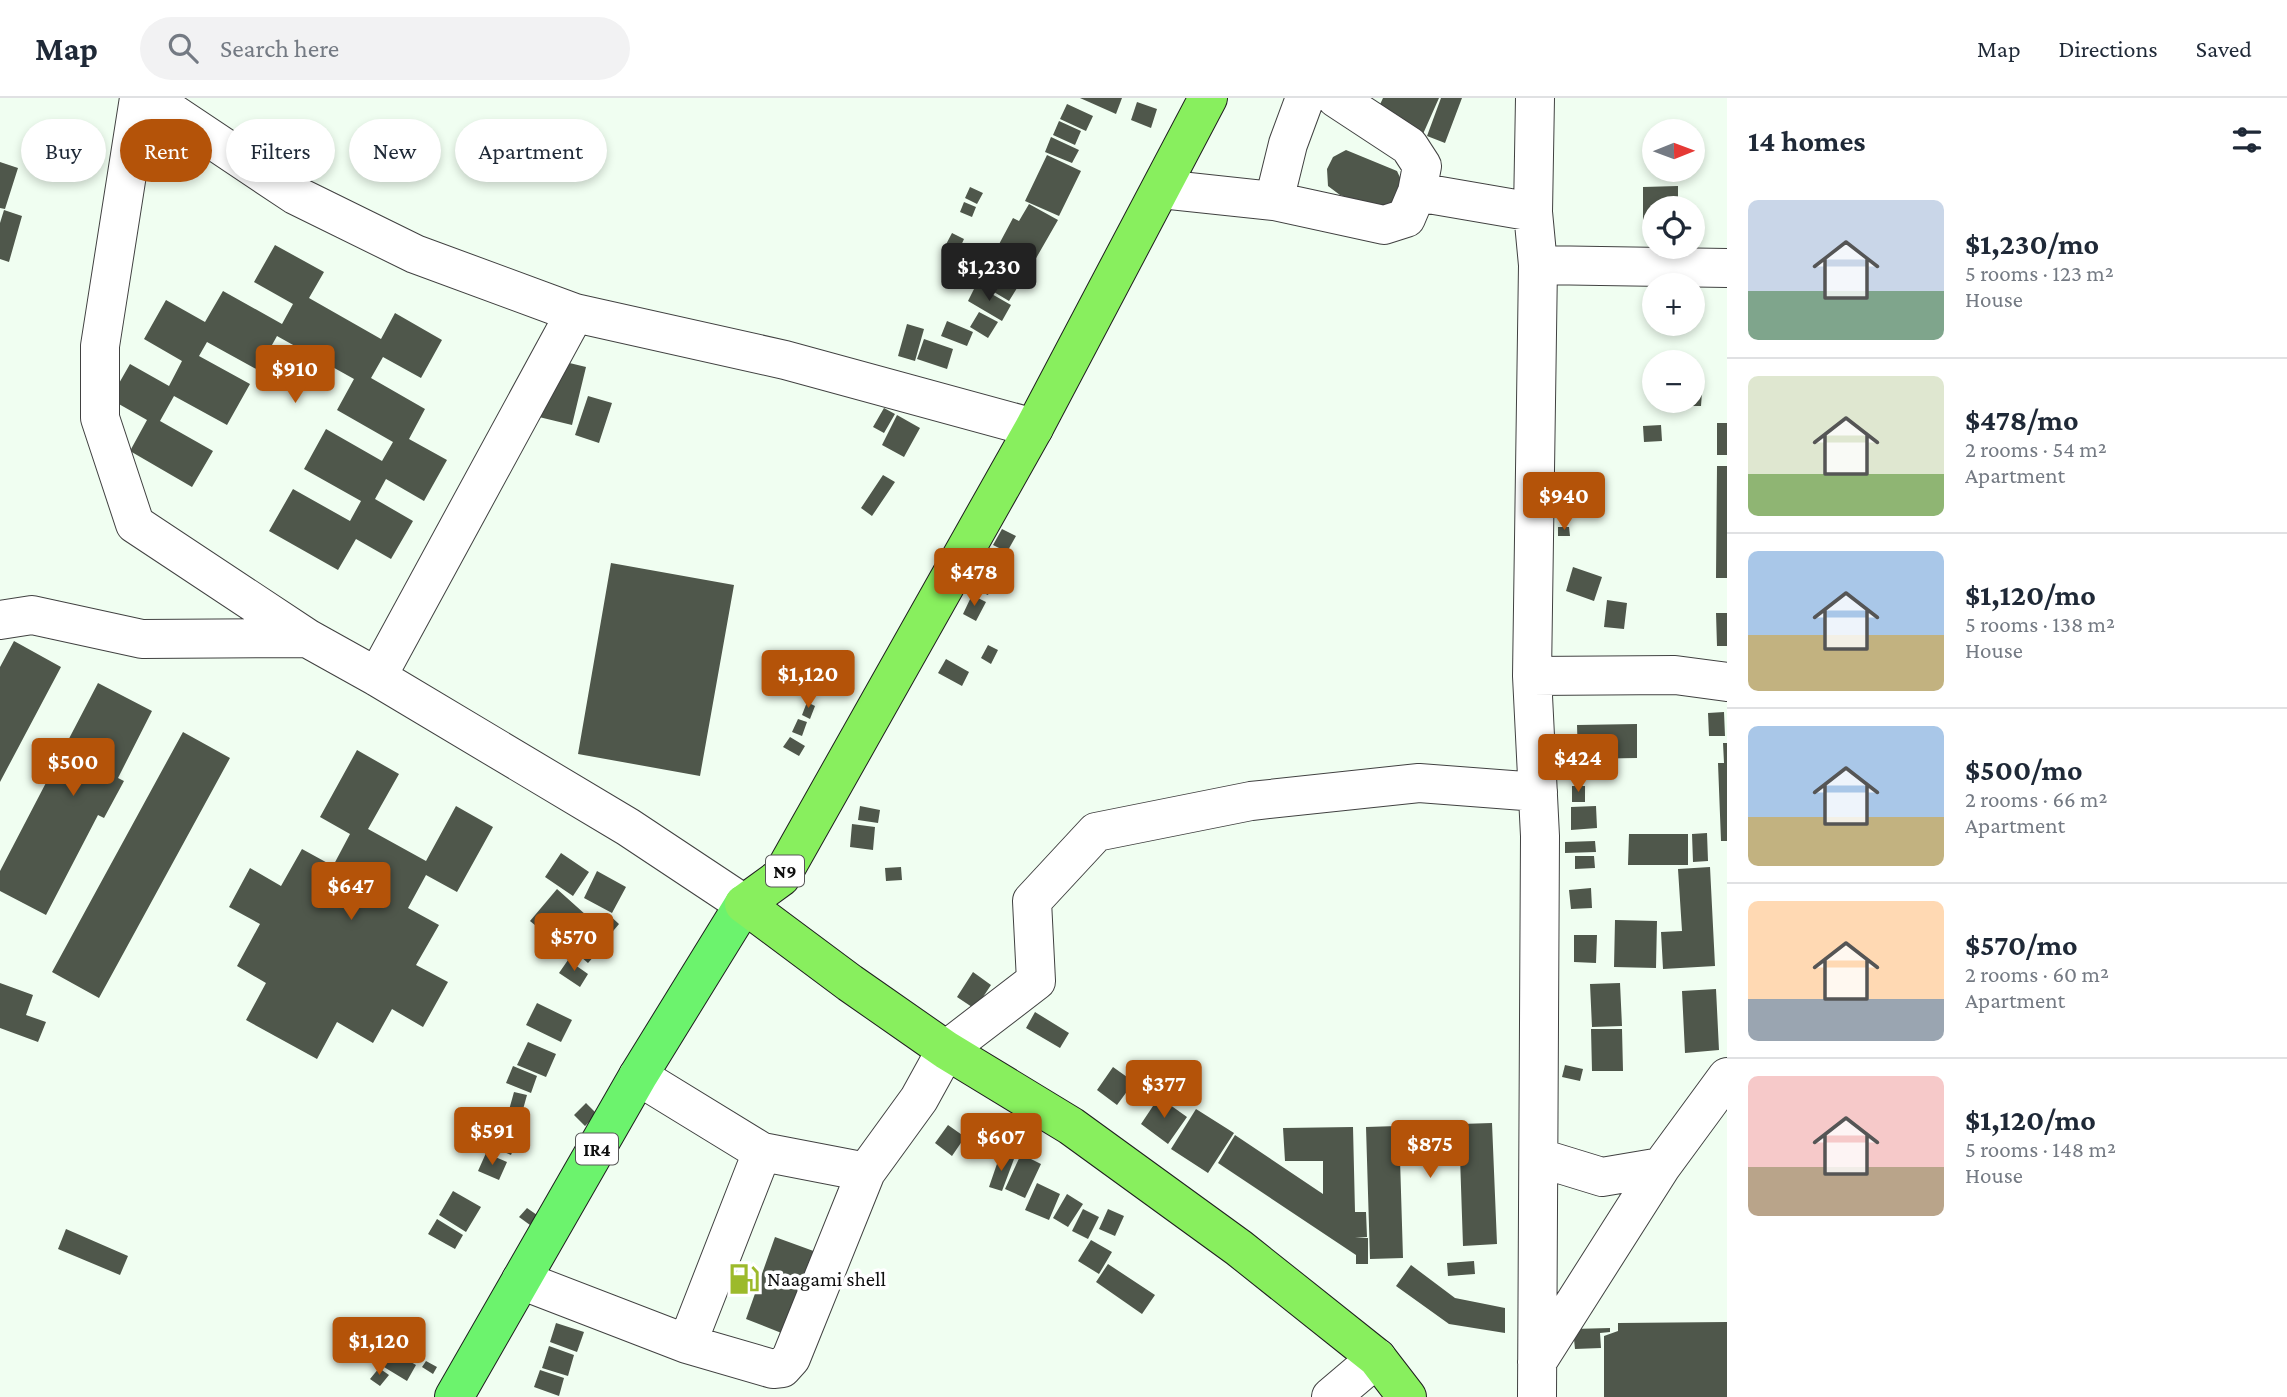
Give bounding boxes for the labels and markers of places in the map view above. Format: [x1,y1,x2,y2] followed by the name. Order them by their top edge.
[932,244,1046,303] pin: $1,230
[254,345,336,405] pin: $910
[1523,472,1605,532] pin: $940
[933,548,1015,608] pin: $478
[751,650,865,710] pin: $1,120
[1537,734,1619,794] pin: $424
[32,738,114,798] pin: $500
[310,862,392,922] pin: $647
[533,914,615,973] pin: $570
[1123,1060,1205,1120] pin: $377
[451,1108,533,1167] pin: $591
[960,1114,1042,1173] pin: $607
[1389,1121,1471,1180] pin: $875
[727,1262,761,1296] fuel station icon: Naagami shell
[767,1267,886,1291] place label: Naagami shell
[322,1318,436,1377] pin: $1,120

